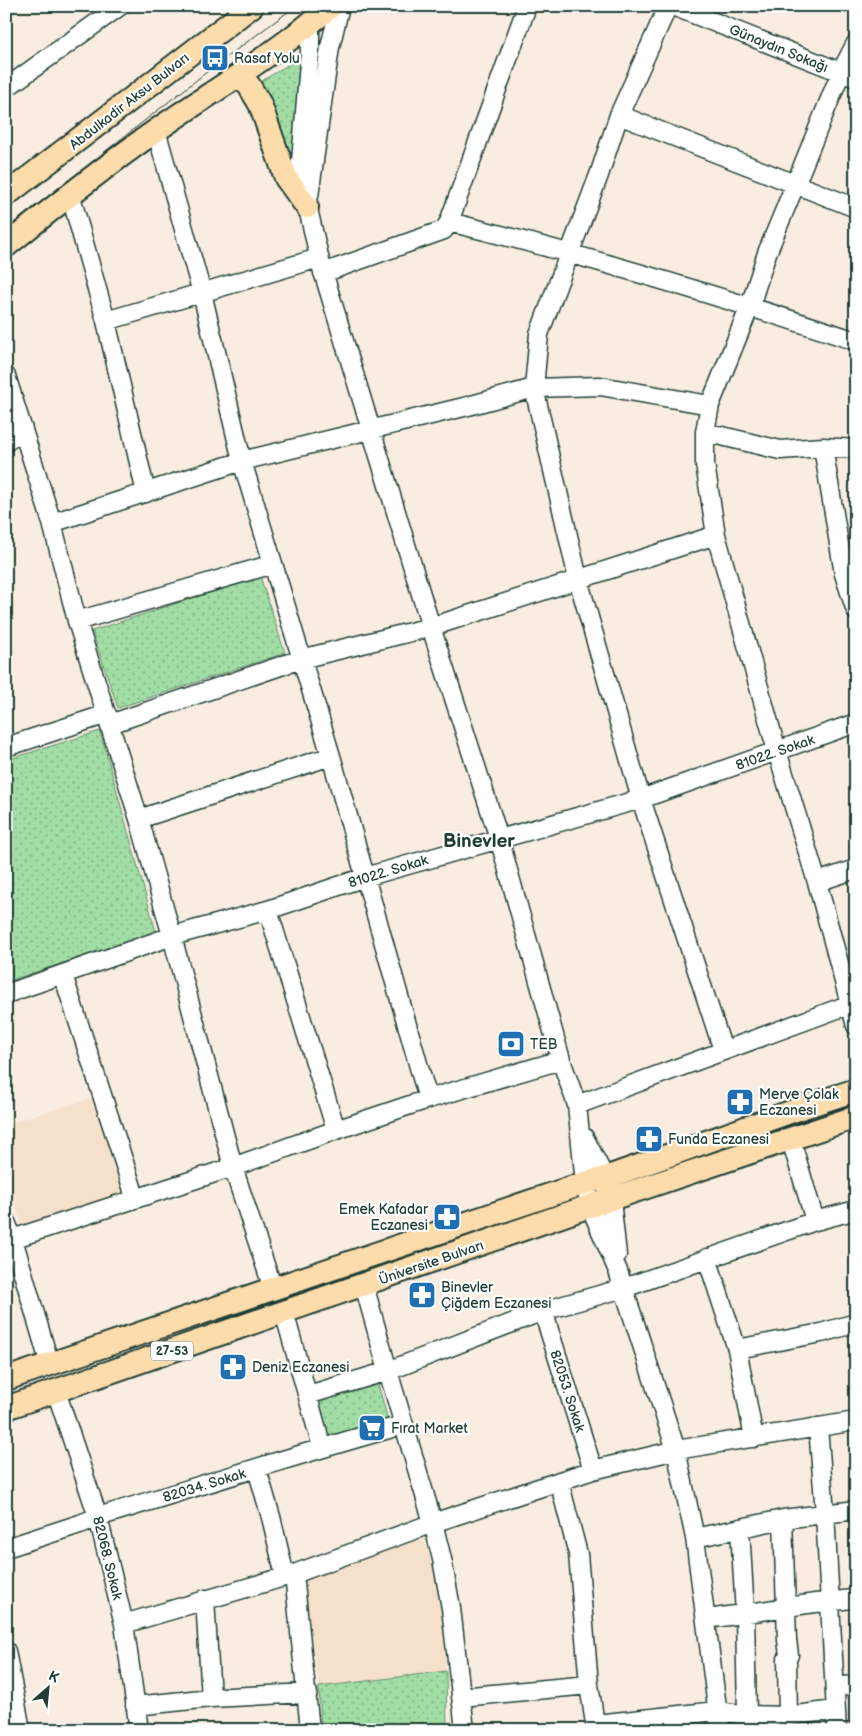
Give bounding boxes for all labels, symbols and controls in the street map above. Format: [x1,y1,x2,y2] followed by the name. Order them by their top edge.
[727,21,831,76] street label: Günaydın Sokağı
[200,43,230,73] bus stop icon: Rasaf Yolu
[66,49,193,153] street label: Abdulkadir Aksu Bulvarı
[234,50,300,67] place label: Rasaf Yolu
[733,731,817,774] street label: 81022. Sokak
[443,830,515,853] district label: Binevler
[346,851,430,892] street label: 81022. Sokak
[496,1029,526,1059] bank icon: TEB
[530,1036,558,1053] place label: TEB
[759,1086,839,1119] place label: Merve Çolak Eczanesi
[725,1087,755,1117] pharmacy icon: Merve Çolak Eczanesi
[634,1124,664,1154] pharmacy icon: Funda Eczanesi
[668,1131,769,1148] place label: Funda Eczanesi
[339,1201,429,1234] place label: Emek Kafadar Eczanesi
[432,1202,462,1232] pharmacy icon: Emek Kafadar Eczanesi
[376,1236,486,1288] street label: Üniversite Bulvarı
[441,1279,552,1312] place label: Binevler Çiğdem Eczanesi
[407,1280,437,1310] pharmacy icon: Binevler Çiğdem Eczanesi
[151,1342,193,1360] road number: 27-53
[546,1348,589,1434] street label: 82053. Sokak
[218,1352,248,1382] pharmacy icon: Deniz Eczanesi
[252,1359,349,1376] place label: Deniz Eczanesi
[357,1413,387,1443] supermarket icon: Fırat Market
[391,1420,468,1437] place label: Fırat Market
[161,1465,248,1506] street label: 82034. Sokak
[89,1515,126,1602] street label: 82068. Sokak
[22,1664,72,1714] north arrow
[46,1667,62,1687] text: K

